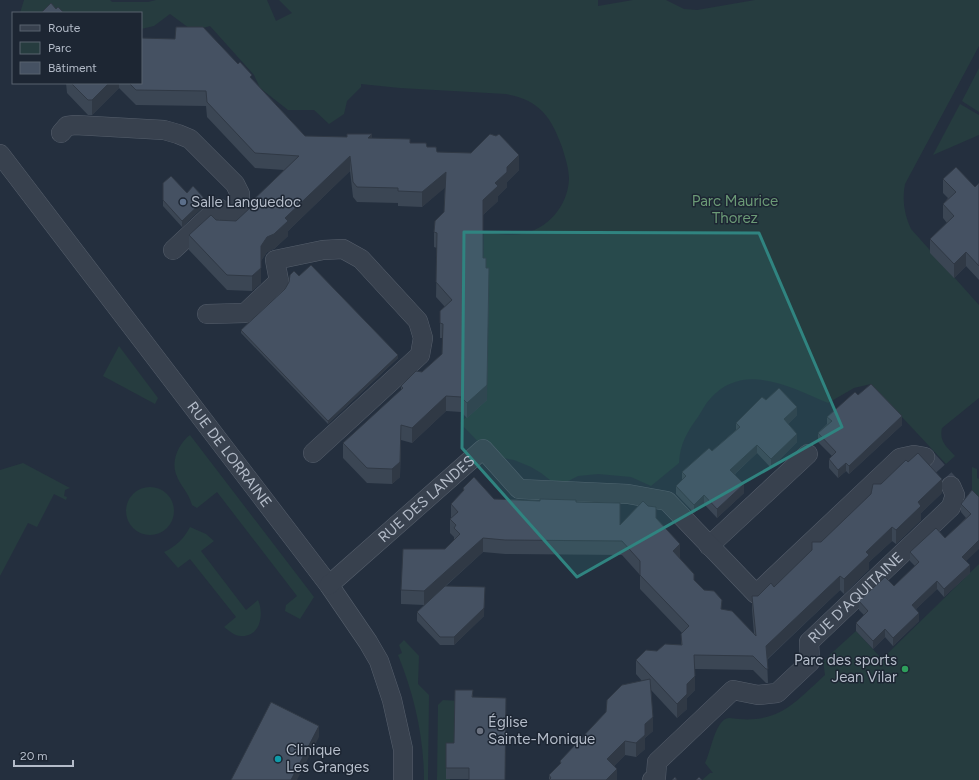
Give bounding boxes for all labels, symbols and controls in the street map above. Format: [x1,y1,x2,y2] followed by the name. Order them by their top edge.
[12,12,142,84] legend
[48,21,81,35] text: Route
[48,41,72,55] text: Parc
[48,61,97,75] text: Bâtiment
[692,192,778,227] park label: Parc Maurice Thorez
[191,193,301,211] place label: Salle Languedoc
[178,197,188,207] marker: Salle Languedoc
[183,398,275,511] street label: RUE DE LORRAINE
[374,452,478,546] street label: RUE DES LANDES
[804,548,907,647] street label: RUE D'AQUITAINE
[794,651,897,686] place label: Parc des sports Jean Vilar
[900,664,910,674] marker: Parc des sports Jean Vilar
[488,713,595,748] place label: Église Sainte-Monique
[475,726,485,736] marker: Église Sainte-Monique
[286,741,369,776] place label: Clinique Les Granges
[14,742,73,768] scale bar
[20,749,48,763] text: 20 m
[273,754,283,764] marker: Clinique Les Granges

